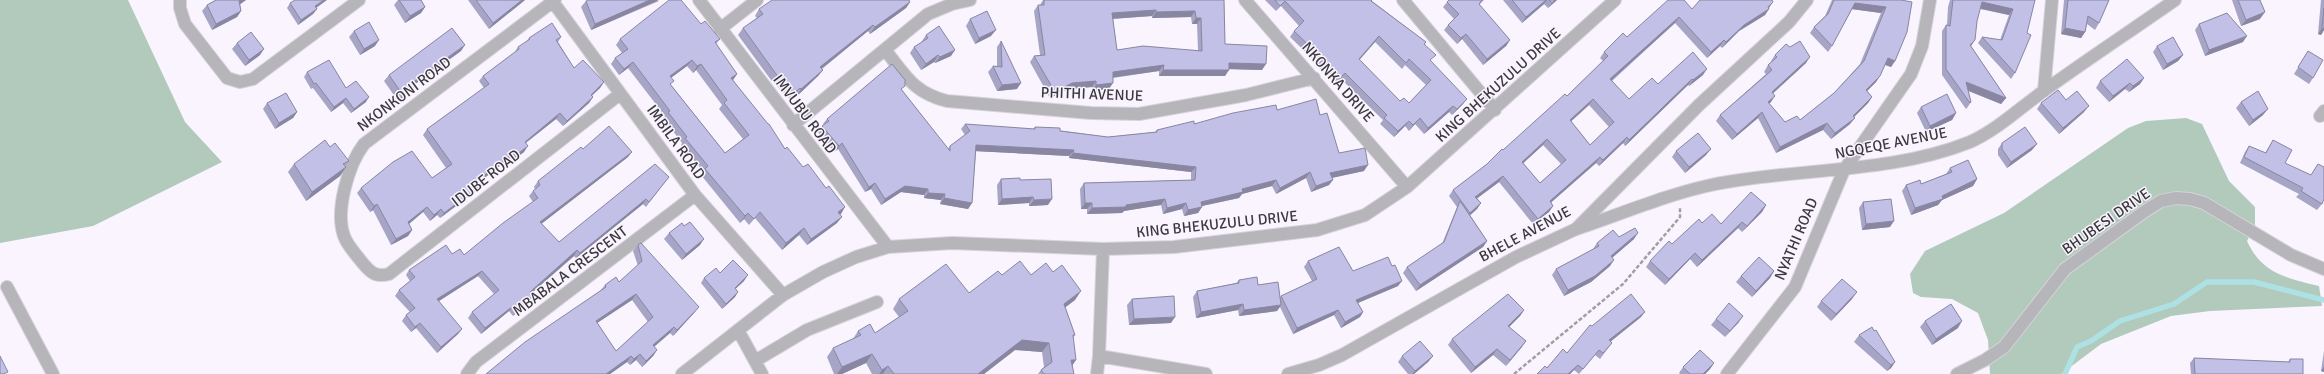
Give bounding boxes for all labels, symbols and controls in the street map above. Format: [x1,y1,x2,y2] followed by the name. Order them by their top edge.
[1432,24,1564,146] street label: KING BHEKUZULU DRIVE
[1298,38,1378,126] street label: NKONKA DRIVE
[353,53,455,135] street label: NKONKONI ROAD
[769,71,841,157] street label: IMVUBU ROAD
[1040,83,1144,105] street label: PHITHI AVENUE
[643,101,709,183] street label: IMBILA ROAD
[1833,123,1949,163] street label: NGQEQE AVENUE
[448,146,524,210] street label: IDUBE ROAD
[2059,184,2153,258] street label: BHUBESI DRIVE
[1771,195,1821,283] street label: NYATHI ROAD
[1476,202,1574,266] street label: BHELE AVENUE
[1135,207,1299,241] street label: KING BHEKUZULU DRIVE
[509,222,631,320] street label: MBABALA CRESCENT

